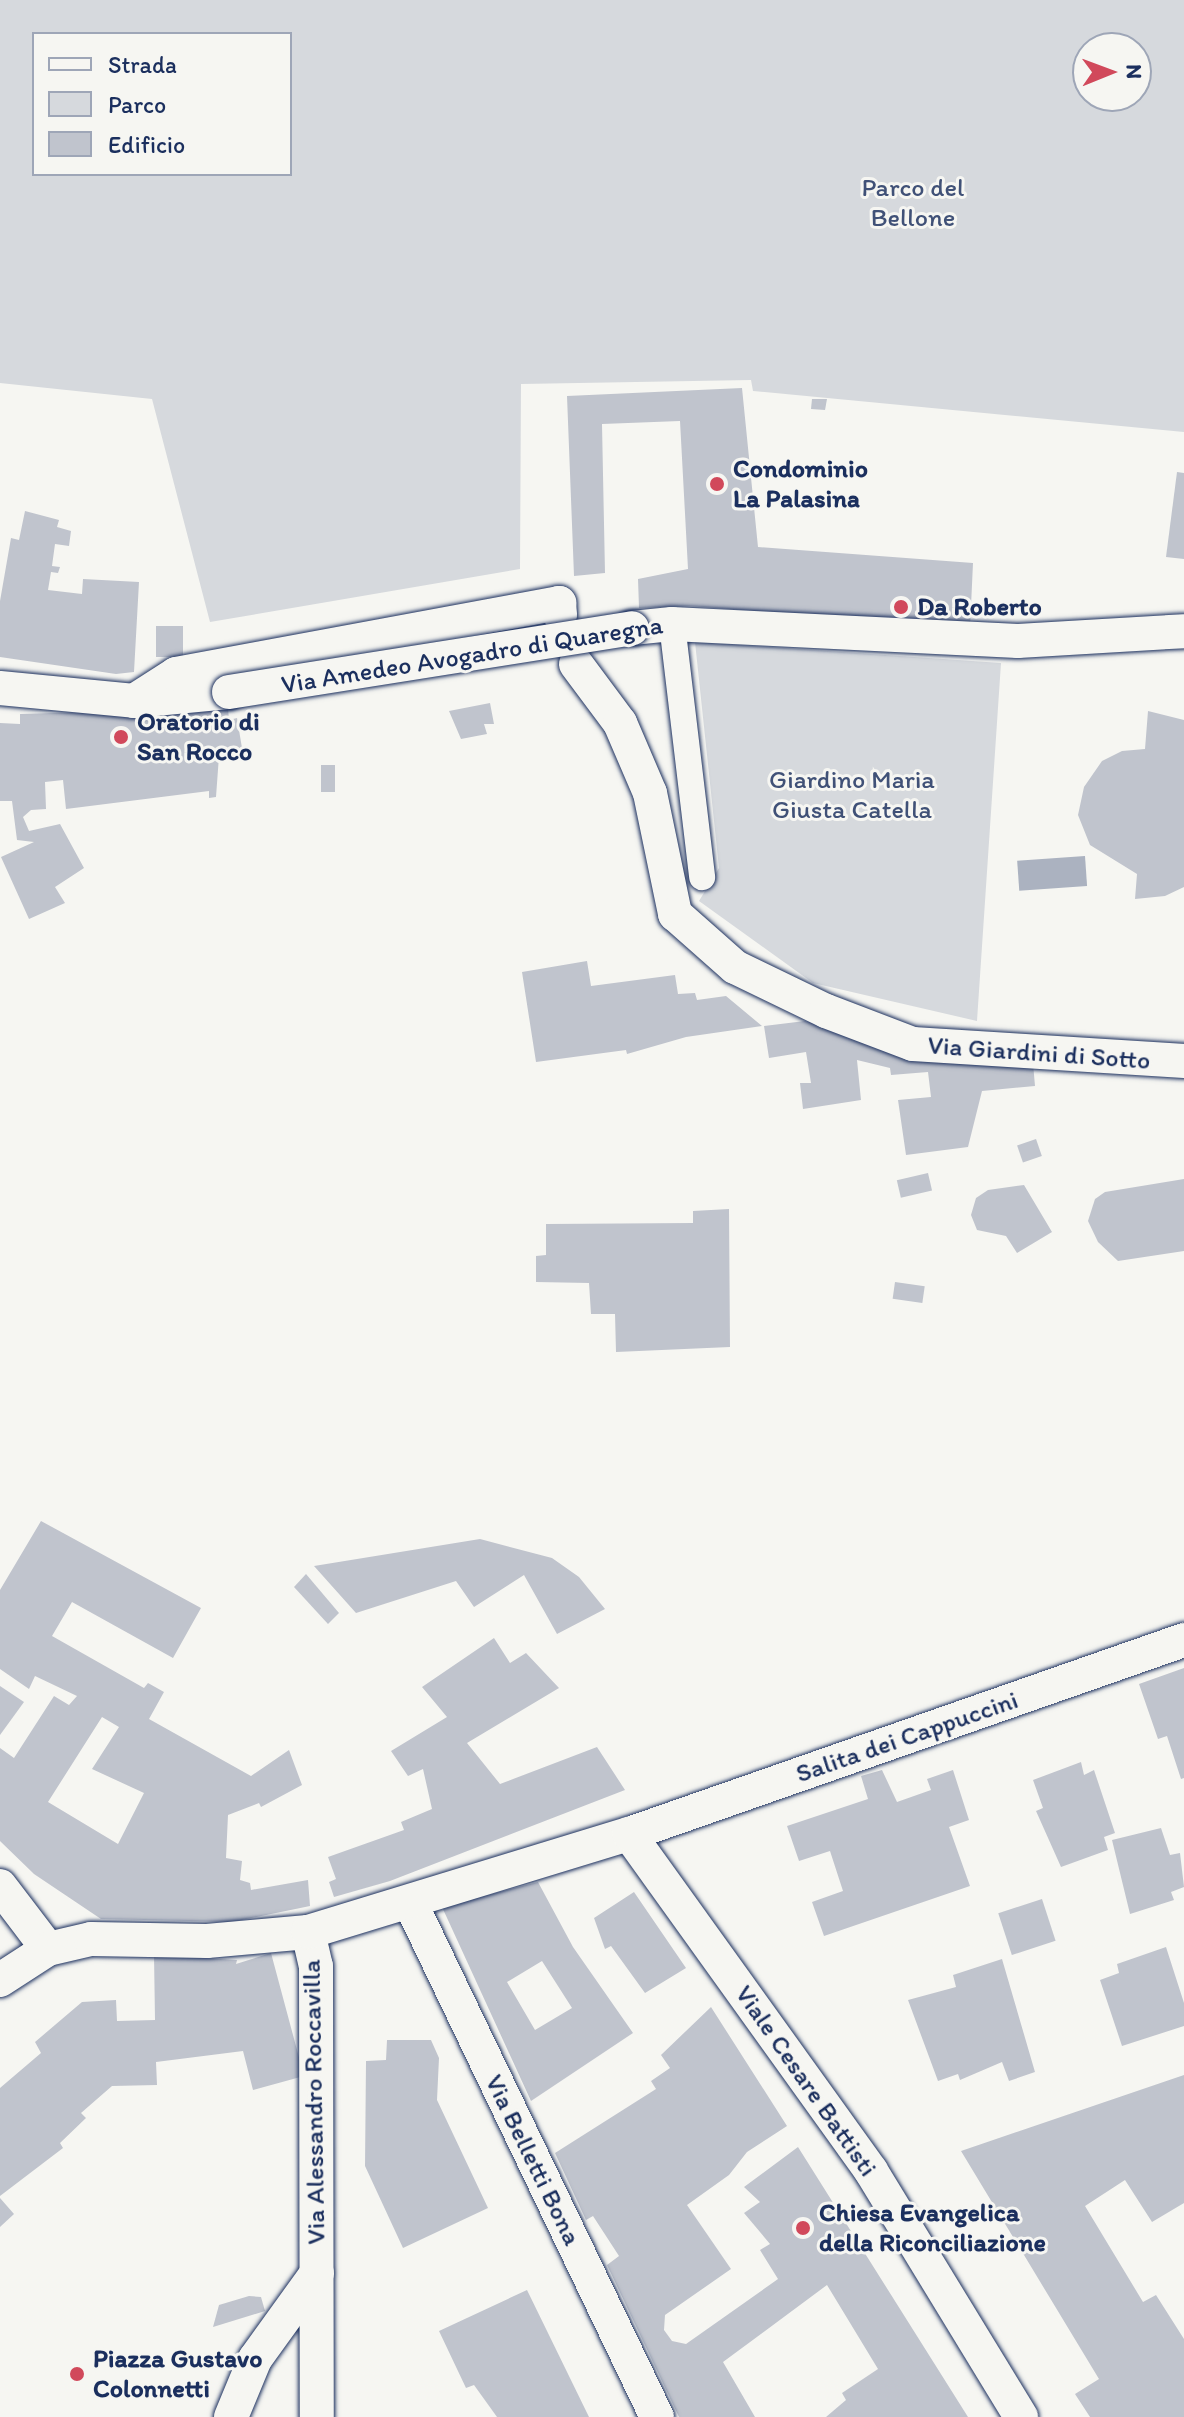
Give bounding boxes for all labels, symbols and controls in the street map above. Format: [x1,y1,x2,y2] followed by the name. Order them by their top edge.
[32,32,292,176] legend
[1072,32,1152,112] north arrow
[108,50,177,79] text: Strada
[1121,64,1148,79] text: N
[108,90,166,119] text: Parco
[108,130,185,159] text: Edificio
[862,172,964,234] park label: Parco del Bellone
[733,453,868,514] place label: Condominio La Palasina
[708,475,726,493] marker: Condominio La Palasina
[917,591,1041,623] place label: Da Roberto
[892,598,910,616] marker: Da Roberto
[279,609,665,701] street label: Via Amedeo Avogadro di Quaregna
[137,706,260,768] place label: Oratorio di San Rocco
[112,728,130,746] marker: Oratorio di San Rocco
[769,764,935,826] park label: Giardino Maria Giusta Catella
[927,1030,1151,1076] street label: Via Giardini di Sotto
[792,1684,1022,1790] street label: Salita dei Cappuccini
[296,1960,332,2244] street label: Via Alessandro Roccavilla
[729,1980,883,2182] street label: Viale Cesare Battisti
[478,2070,588,2250] street label: Via Belletti Bona
[819,2197,1045,2258] place label: Chiesa Evangelica della Riconciliazione
[794,2219,812,2237] marker: Chiesa Evangelica della Riconciliazione
[93,2343,262,2404] place label: Piazza Gustavo Colonnetti
[68,2365,86,2383] marker: Piazza Gustavo Colonnetti

